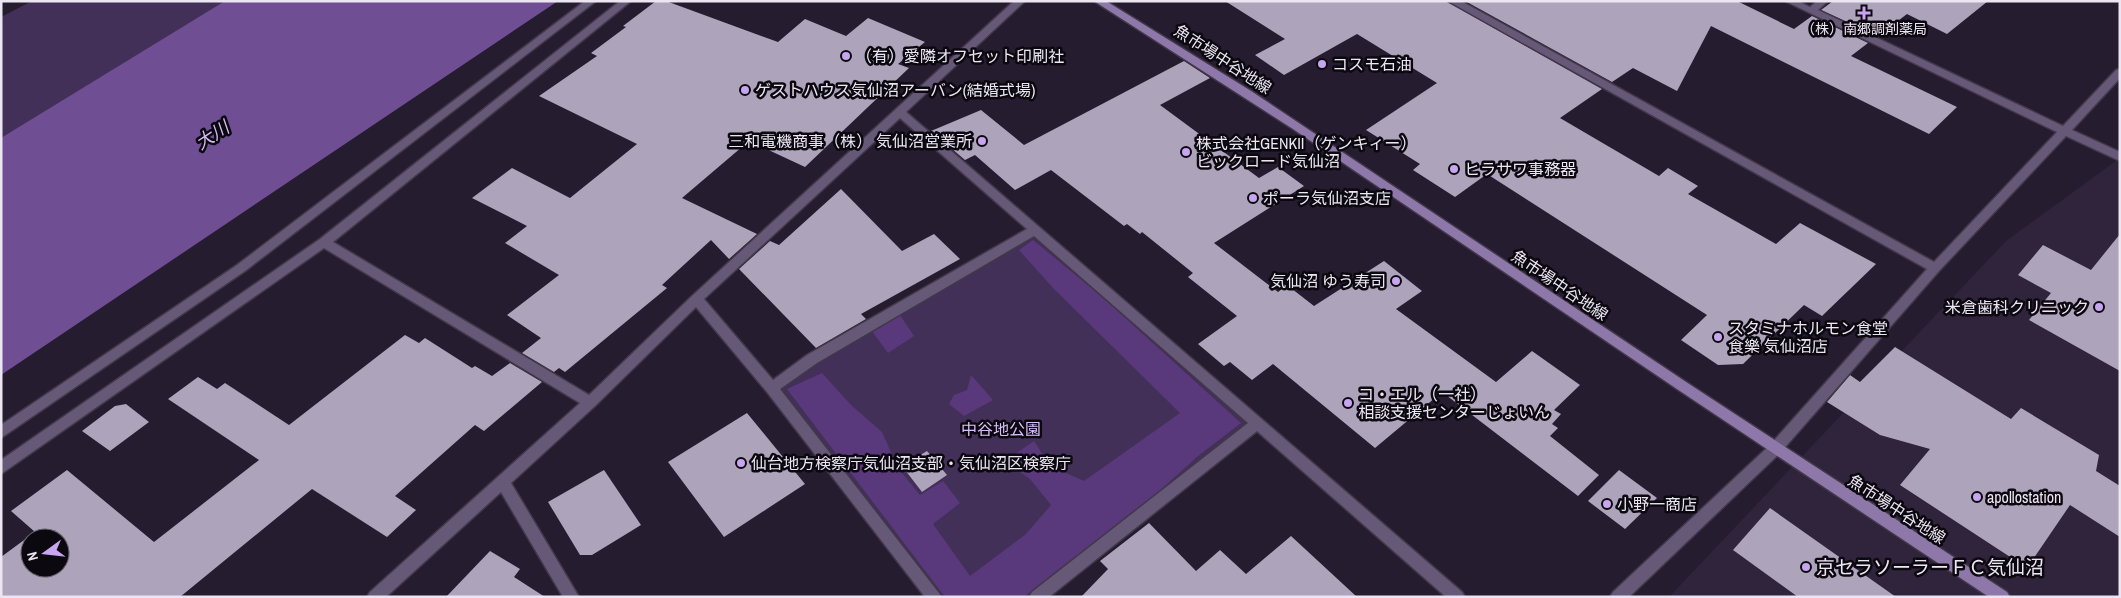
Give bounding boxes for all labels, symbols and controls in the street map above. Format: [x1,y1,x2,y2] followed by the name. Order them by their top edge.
[1858,7,1870,19] marker: （株）南郷調剤薬局
[1170,19,1276,99] street label: 魚市場中谷地線
[1801,20,1927,38] place label: （株）南郷調剤薬局
[856,45,1064,67] place label: （有）愛隣オフセット印刷社
[840,50,852,62] marker: （有）愛隣オフセット印刷社
[1332,53,1412,75] place label: コスモ石油
[1316,58,1328,70] marker: コスモ石油
[755,79,1035,101] place label: ゲストハウス気仙沼アーバン(結婚式場)
[739,84,751,96] marker: ゲストハウス気仙沼アーバン(結婚式場)
[190,114,236,155] water label: 大川
[728,130,972,152] place label: 三和電機商事（株） 気仙沼営業所
[1196,132,1416,172] place label: 株式会社GENKII（ゲンキィー） ビックロード気仙沼
[976,135,988,147] marker: 三和電機商事（株） 気仙沼営業所
[1180,146,1192,158] marker: 株式会社GENKII（ゲンキィー） ビックロード気仙沼
[1464,158,1576,180] place label: ヒラサワ事務器
[1448,163,1460,175] marker: ヒラサワ事務器
[1263,187,1391,209] place label: ポーラ気仙沼支店
[1247,192,1259,204] marker: ポーラ気仙沼支店
[1507,245,1613,325] street label: 魚市場中谷地線
[1270,270,1386,292] place label: 気仙沼 ゆう寿司
[1390,275,1402,287] marker: 気仙沼 ゆう寿司
[1945,296,2089,318] place label: 米倉歯科クリニック
[2093,301,2105,313] marker: 米倉歯科クリニック
[1728,317,1888,357] place label: スタミナホルモン食堂 食樂 気仙沼店
[1712,331,1724,343] marker: スタミナホルモン食堂 食樂 気仙沼店
[1358,383,1550,423] place label: コ・エル（一社） 相談支援センターじょいん
[1342,397,1354,409] marker: コ・エル（一社） 相談支援センターじょいん
[961,418,1041,440] park label: 中谷地公園
[751,452,1071,474] place label: 仙台地方検察庁気仙沼支部・気仙沼区検察庁
[735,457,747,469] marker: 仙台地方検察庁気仙沼支部・気仙沼区検察庁
[1844,469,1950,549] street label: 魚市場中谷地線
[1987,486,2061,508] place label: apollostation
[1971,491,1983,503] marker: apollostation
[1617,493,1697,515] place label: 小野一商店
[1601,498,1613,510] marker: 小野一商店
[20,528,70,578] north arrow
[23,550,42,563] text: N
[1816,554,2044,580] place label: 京セラソーラーＦＣ気仙沼
[1800,561,1812,573] marker: 京セラソーラーＦＣ気仙沼

